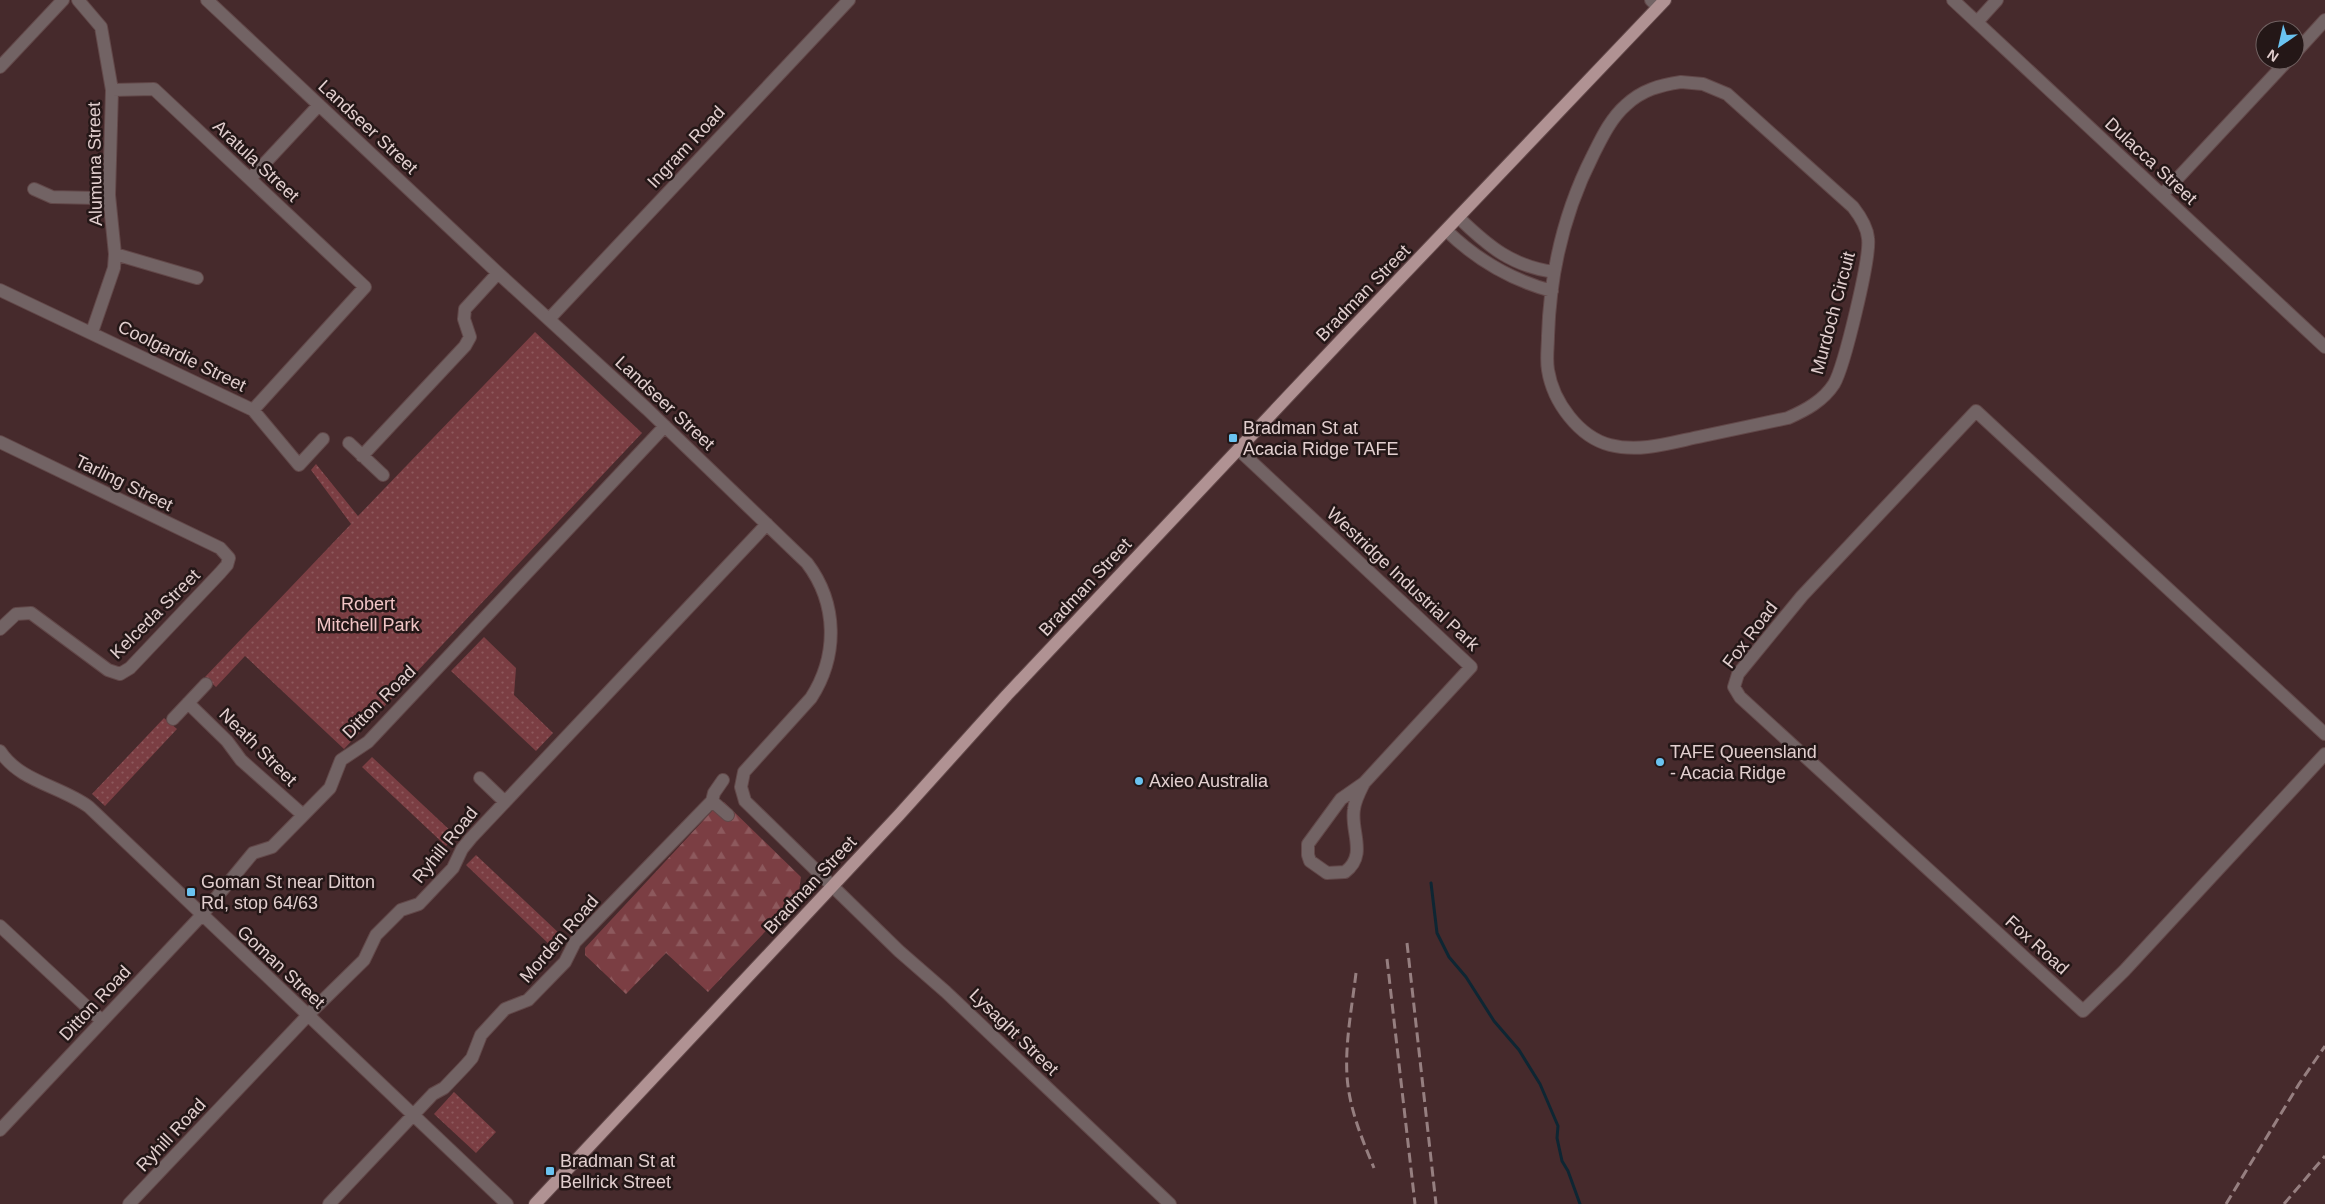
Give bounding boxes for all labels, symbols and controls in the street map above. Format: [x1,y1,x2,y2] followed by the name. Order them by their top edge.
[2255,20,2305,70] north arrow
[2264,46,2281,65] text: N
[314,76,422,178] street label: Landseer Street
[84,102,106,226] street label: Alumuna Street
[643,102,729,192] street label: Ingram Road
[2101,113,2201,209] street label: Dulacca Street
[209,116,303,206] street label: Aratula Street
[1312,241,1414,345] street label: Bradman Street
[1807,250,1859,376] street label: Murdoch Circuit
[115,316,249,396] street label: Coolgardie Street
[611,352,719,454] street label: Landseer Street
[1243,418,1398,459] place label: Bradman St at Acacia Ridge TAFE
[1227,432,1239,444] marker: Bradman St at Acacia Ridge TAFE
[72,451,176,515] street label: Tarling Street
[1323,503,1484,655] street label: Westridge Industrial Park
[1035,534,1135,640] street label: Bradman Street
[106,565,204,663] street label: Kelceda Street
[316,594,421,635] park label: Robert Mitchell Park
[1719,598,1781,672] street label: Fox Road
[338,661,420,743] street label: Ditton Road
[215,704,301,790] street label: Neath Street
[1670,742,1817,783] place label: TAFE Queensland - Acacia Ridge
[1654,756,1666,768] marker: TAFE Queensland - Acacia Ridge
[1149,771,1269,791] place label: Axieo Australia
[1133,775,1145,787] marker: Axieo Australia
[408,803,482,887] street label: Ryhill Road
[760,832,860,938] street label: Bradman Street
[201,872,375,913] place label: Goman St near Ditton Rd, stop 64/63
[185,886,197,898] marker: Goman St near Ditton Rd, stop 64/63
[516,891,602,987] street label: Morden Road
[2001,911,2073,979] street label: Fox Road
[233,921,329,1013] street label: Goman Street
[55,961,135,1045] street label: Ditton Road
[966,985,1062,1079] street label: Lysaght Street
[132,1095,210,1175] street label: Ryhill Road
[560,1151,675,1192] place label: Bradman St at Bellrick Street
[544,1165,556,1177] marker: Bradman St at Bellrick Street

